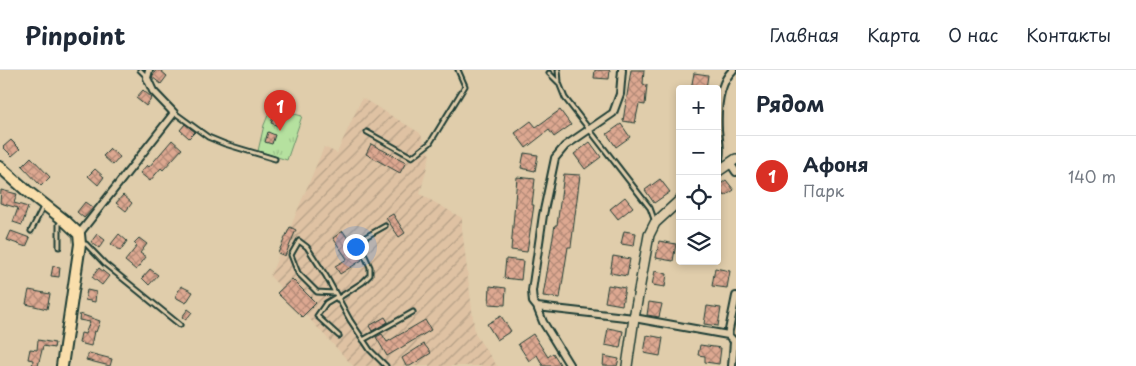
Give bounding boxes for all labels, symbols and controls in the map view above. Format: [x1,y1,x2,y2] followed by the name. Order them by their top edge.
[25,17,126,53] text: Pinpoint
[770,21,839,48] text: Главная
[867,21,920,48] text: Карта
[948,21,998,48] text: О нас
[1026,21,1111,48] text: Контакты
[676,85,721,265] map controls
[676,85,721,130] button: +
[756,87,824,119] text: Рядом
[264,90,296,131] pin: 1
[676,130,721,175] button: −
[803,150,869,178] text: Афоня
[768,164,776,188] text: 1
[1068,164,1116,188] text: 140 m
[676,175,721,220] button: locate
[803,178,844,202] text: Парк
[676,220,721,265] button: layers
[343,234,369,260] your location

